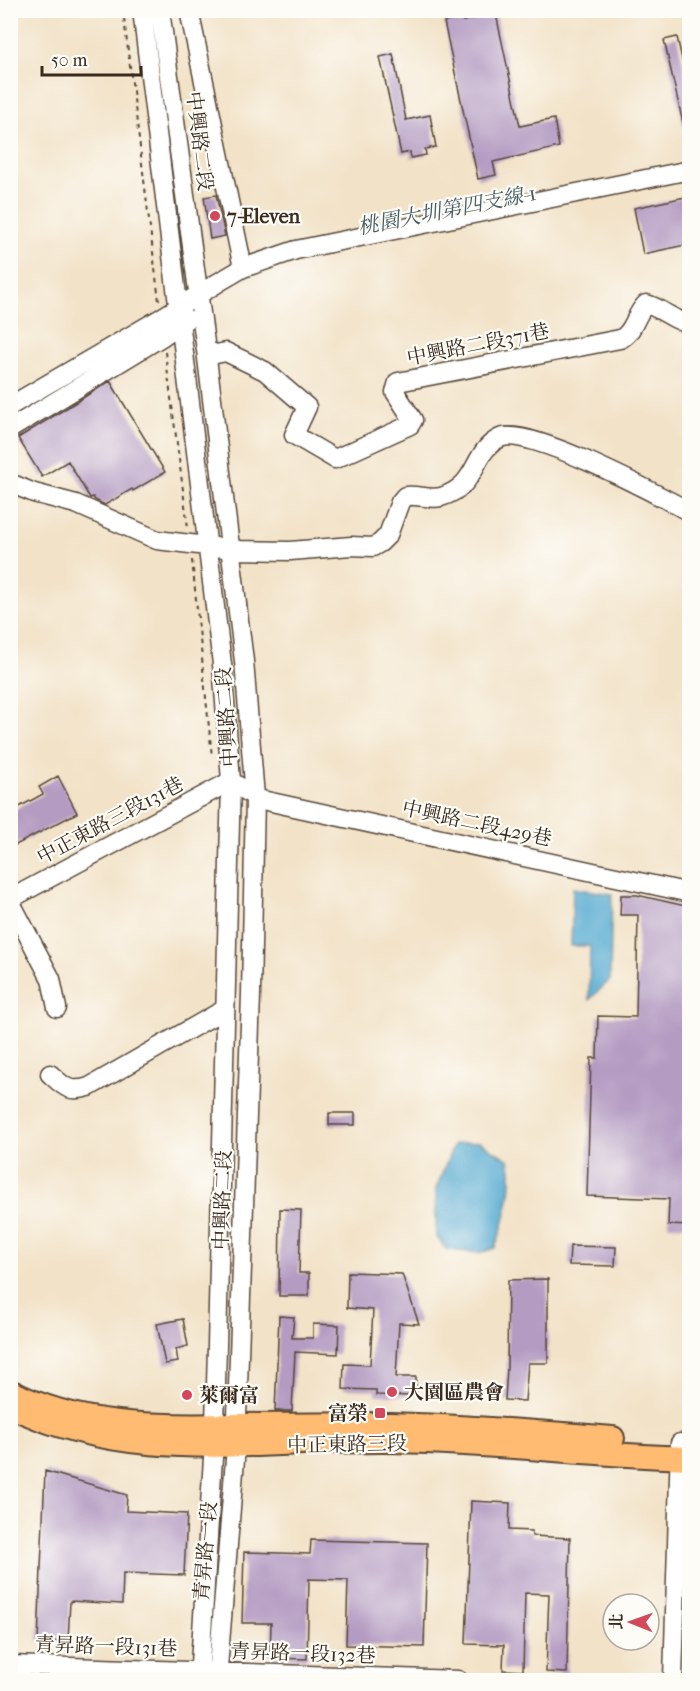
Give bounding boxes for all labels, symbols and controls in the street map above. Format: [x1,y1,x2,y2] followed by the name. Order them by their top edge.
[42,39,141,77] scale bar
[51,50,88,71] text: 50 m
[182,90,217,192] street label: 中興路二段
[356,181,538,239] water label: 桃園大圳第四支線-1
[226,205,301,228] place label: 7-Eleven
[208,209,222,223] marker: 7-Eleven
[405,319,551,370] street label: 中興路二段371巷
[212,666,241,768] street label: 中興路二段
[33,772,187,869] street label: 中正東路三段131巷
[400,796,554,851] street label: 中興路二段429巷
[209,1150,236,1250] street label: 中興路二段
[404,1381,504,1404] place label: 大園區農會
[199,1384,259,1407] place label: 萊爾富
[385,1385,399,1399] marker: 大園區農會
[180,1388,194,1402] marker: 萊爾富
[328,1402,368,1425] place label: 富榮
[373,1406,387,1420] marker: 富榮
[287,1432,407,1457] street label: 中正東路三段
[190,1500,221,1602] street label: 青昇路一段
[601,1592,661,1652] north arrow
[607,1614,626,1630] text: 北
[34,1633,178,1660] street label: 青昇路一段131巷
[230,1639,376,1668] street label: 青昇路一段132巷

